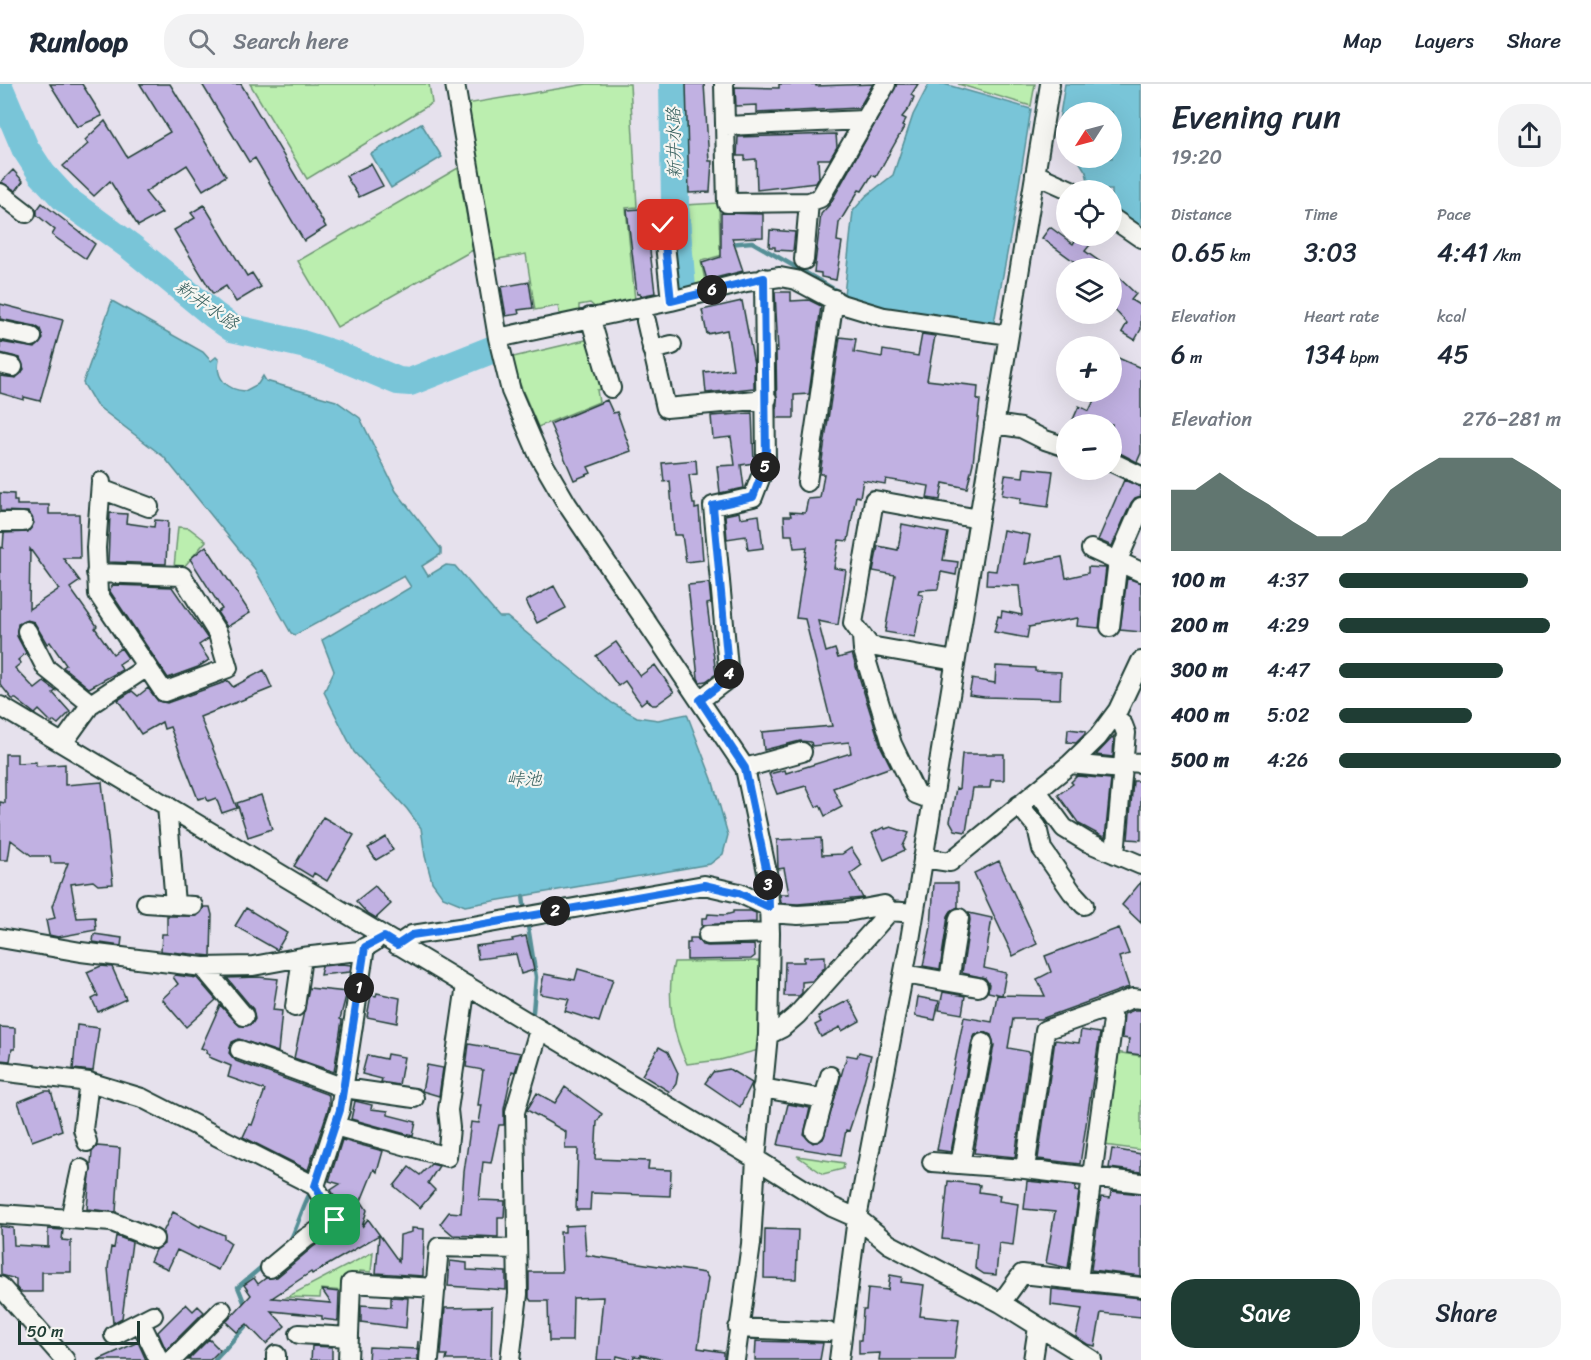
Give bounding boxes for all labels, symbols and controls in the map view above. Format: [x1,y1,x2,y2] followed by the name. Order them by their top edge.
[164,14,584,68] search box
[30,17,128,66] text: Runloop
[233,22,349,61] text: Search here
[1343,22,1382,60] text: Map
[1415,22,1474,60] text: Layers
[1507,22,1561,60] text: Share
[185,25,218,58] icon: search
[1171,88,1341,146] text: Evening run
[1056,102,1122,168] north arrow
[1056,102,1122,480] map controls
[1498,104,1561,167] button: share
[657,106,691,179] water label: 新井水路
[1171,140,1222,175] text: 19:20
[1056,180,1122,246] button: locate
[637,199,688,250] pin
[1171,200,1232,229] text: Distance
[1304,200,1338,229] text: Time
[1437,200,1471,229] text: Pace
[646,208,679,241] icon: check
[1171,229,1226,275] text: 0.65
[1304,229,1357,275] text: 3:03
[1437,229,1489,275] text: 4:41
[1226,241,1251,270] text: km
[1489,241,1521,270] text: /km
[1056,258,1122,324] button: layers
[168,271,246,339] water label: 新井水路
[697,275,727,305] pin: 6
[707,275,717,304] text: 6
[1171,302,1236,331] text: Elevation
[1304,302,1379,331] text: Heart rate
[1437,302,1466,331] text: kcal
[1171,331,1186,377] text: 6
[1304,331,1346,377] text: 134
[1437,331,1469,377] text: 45
[1056,336,1122,402] button: +
[1186,343,1202,372] text: m
[1346,343,1379,372] text: bpm
[1171,402,1252,437] text: Elevation
[1463,402,1561,437] text: 276–281 m
[1056,414,1122,480] button: −
[750,452,780,482] pin: 5
[760,452,770,481] text: 5
[1171,563,1225,598] text: 100 m
[1267,563,1308,598] text: 4:37
[1171,608,1228,643] text: 200 m
[1267,608,1309,643] text: 4:29
[1171,653,1228,688] text: 300 m
[1267,653,1309,688] text: 4:47
[714,659,744,689] pin: 4
[724,659,734,688] text: 4
[1171,698,1229,733] text: 400 m
[1267,698,1309,733] text: 5:02
[1171,743,1229,778] text: 500 m
[1267,743,1308,778] text: 4:26
[506,763,543,795] water label: 峠池
[753,870,783,900] pin: 3
[764,870,772,899] text: 3
[540,896,570,926] pin: 2
[550,896,560,925] text: 2
[344,973,374,1003] pin: 1
[356,973,362,1002] text: 1
[309,1194,360,1245] pin
[318,1203,351,1236] icon: arrive
[1171,1279,1360,1348] button: Save
[1372,1279,1561,1348] button: Share
[27,1317,63,1346] text: 50 m
[18,1318,140,1346] scale bar

